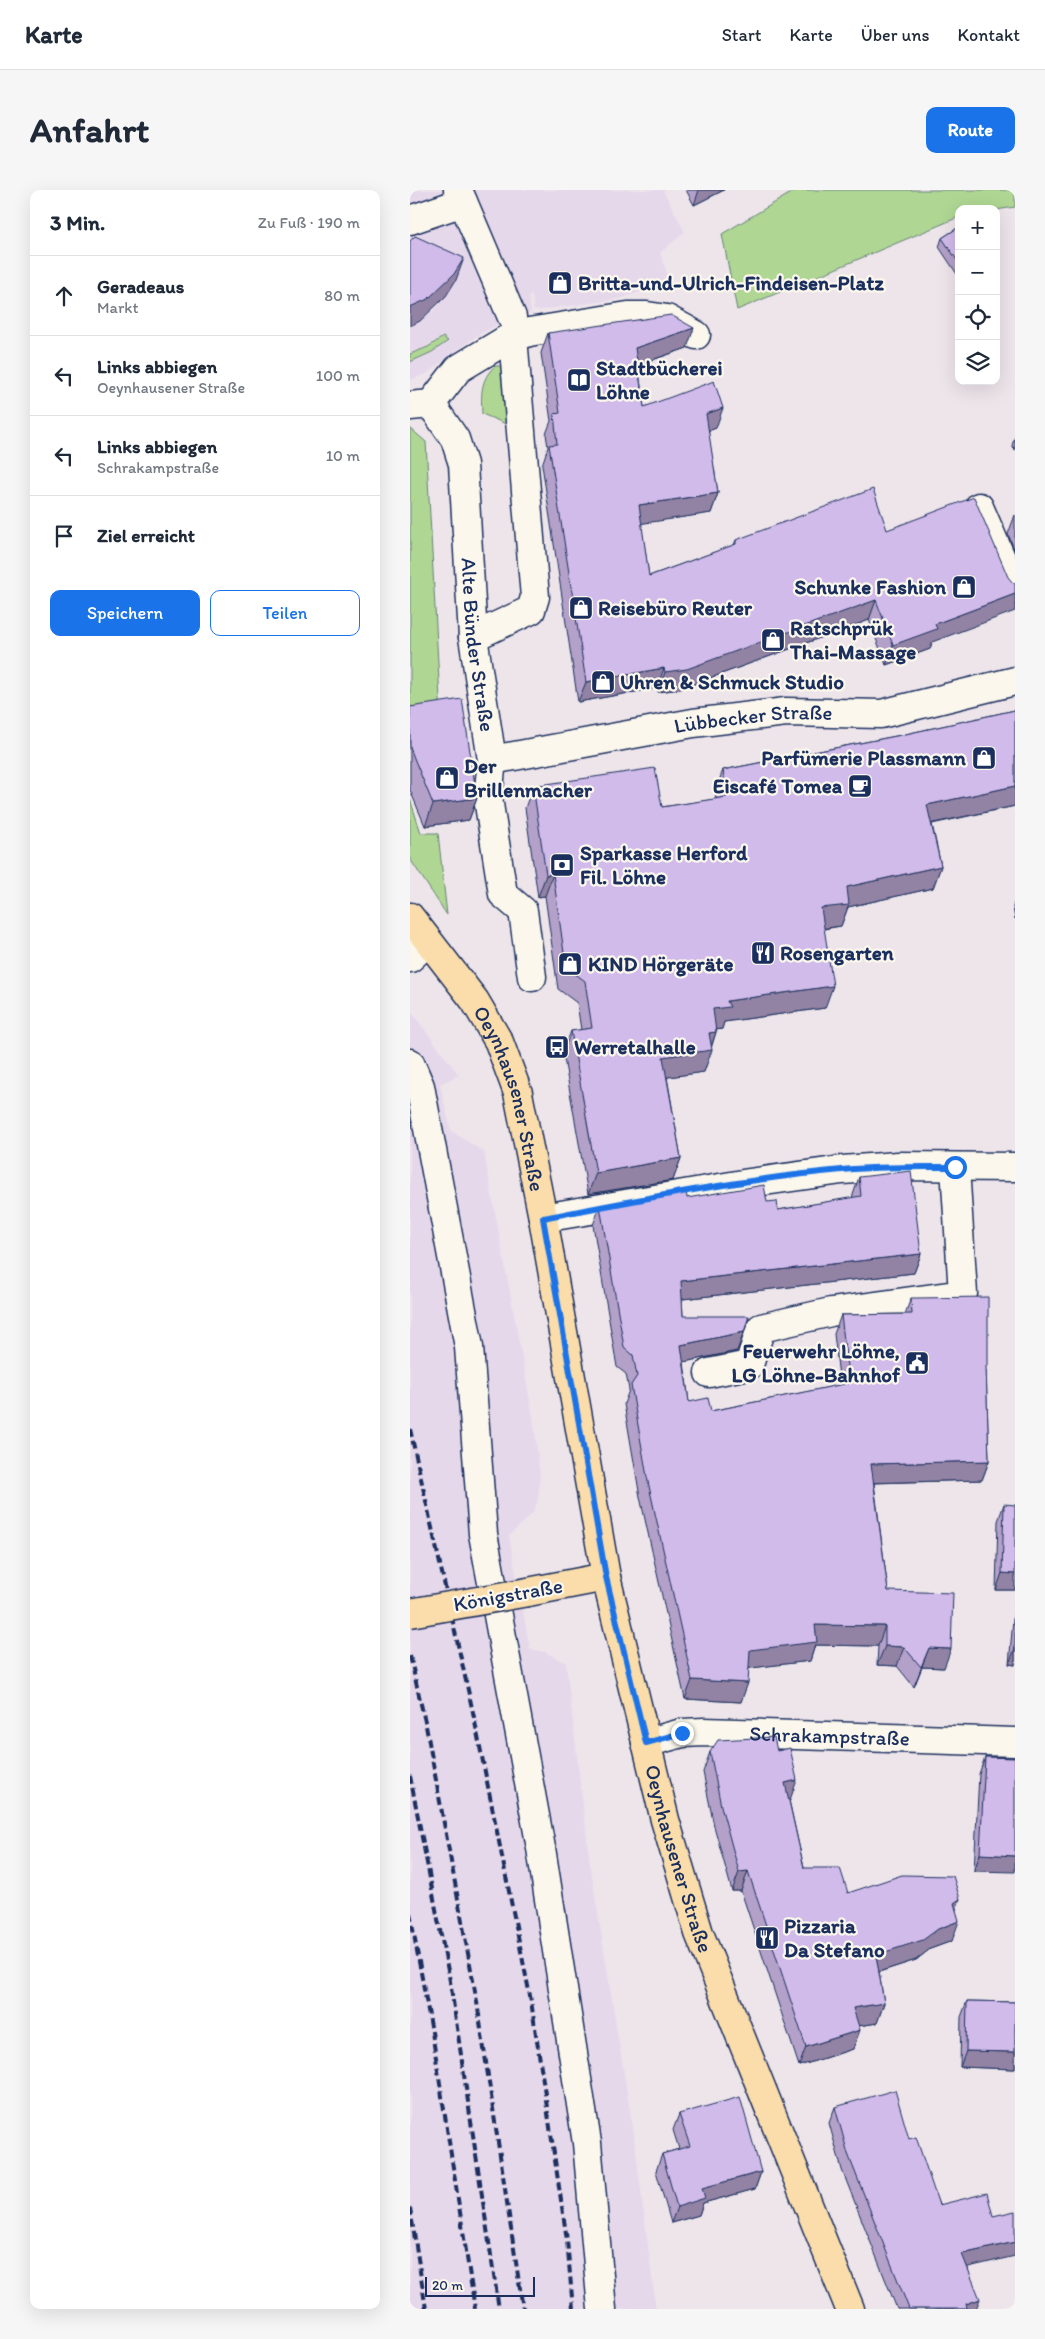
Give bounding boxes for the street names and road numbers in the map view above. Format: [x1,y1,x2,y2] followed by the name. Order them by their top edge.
[456,557,500,733] street label: Alte Bünder Straße
[672,699,833,738] street label: Lübbecker Straße
[468,1001,550,1193] street label: Oeynhausener Straße
[451,1573,565,1616] street label: Königstraße
[749,1720,910,1751] street label: Schrakampstraße
[640,1762,719,1956] street label: Oeynhausener Straße

